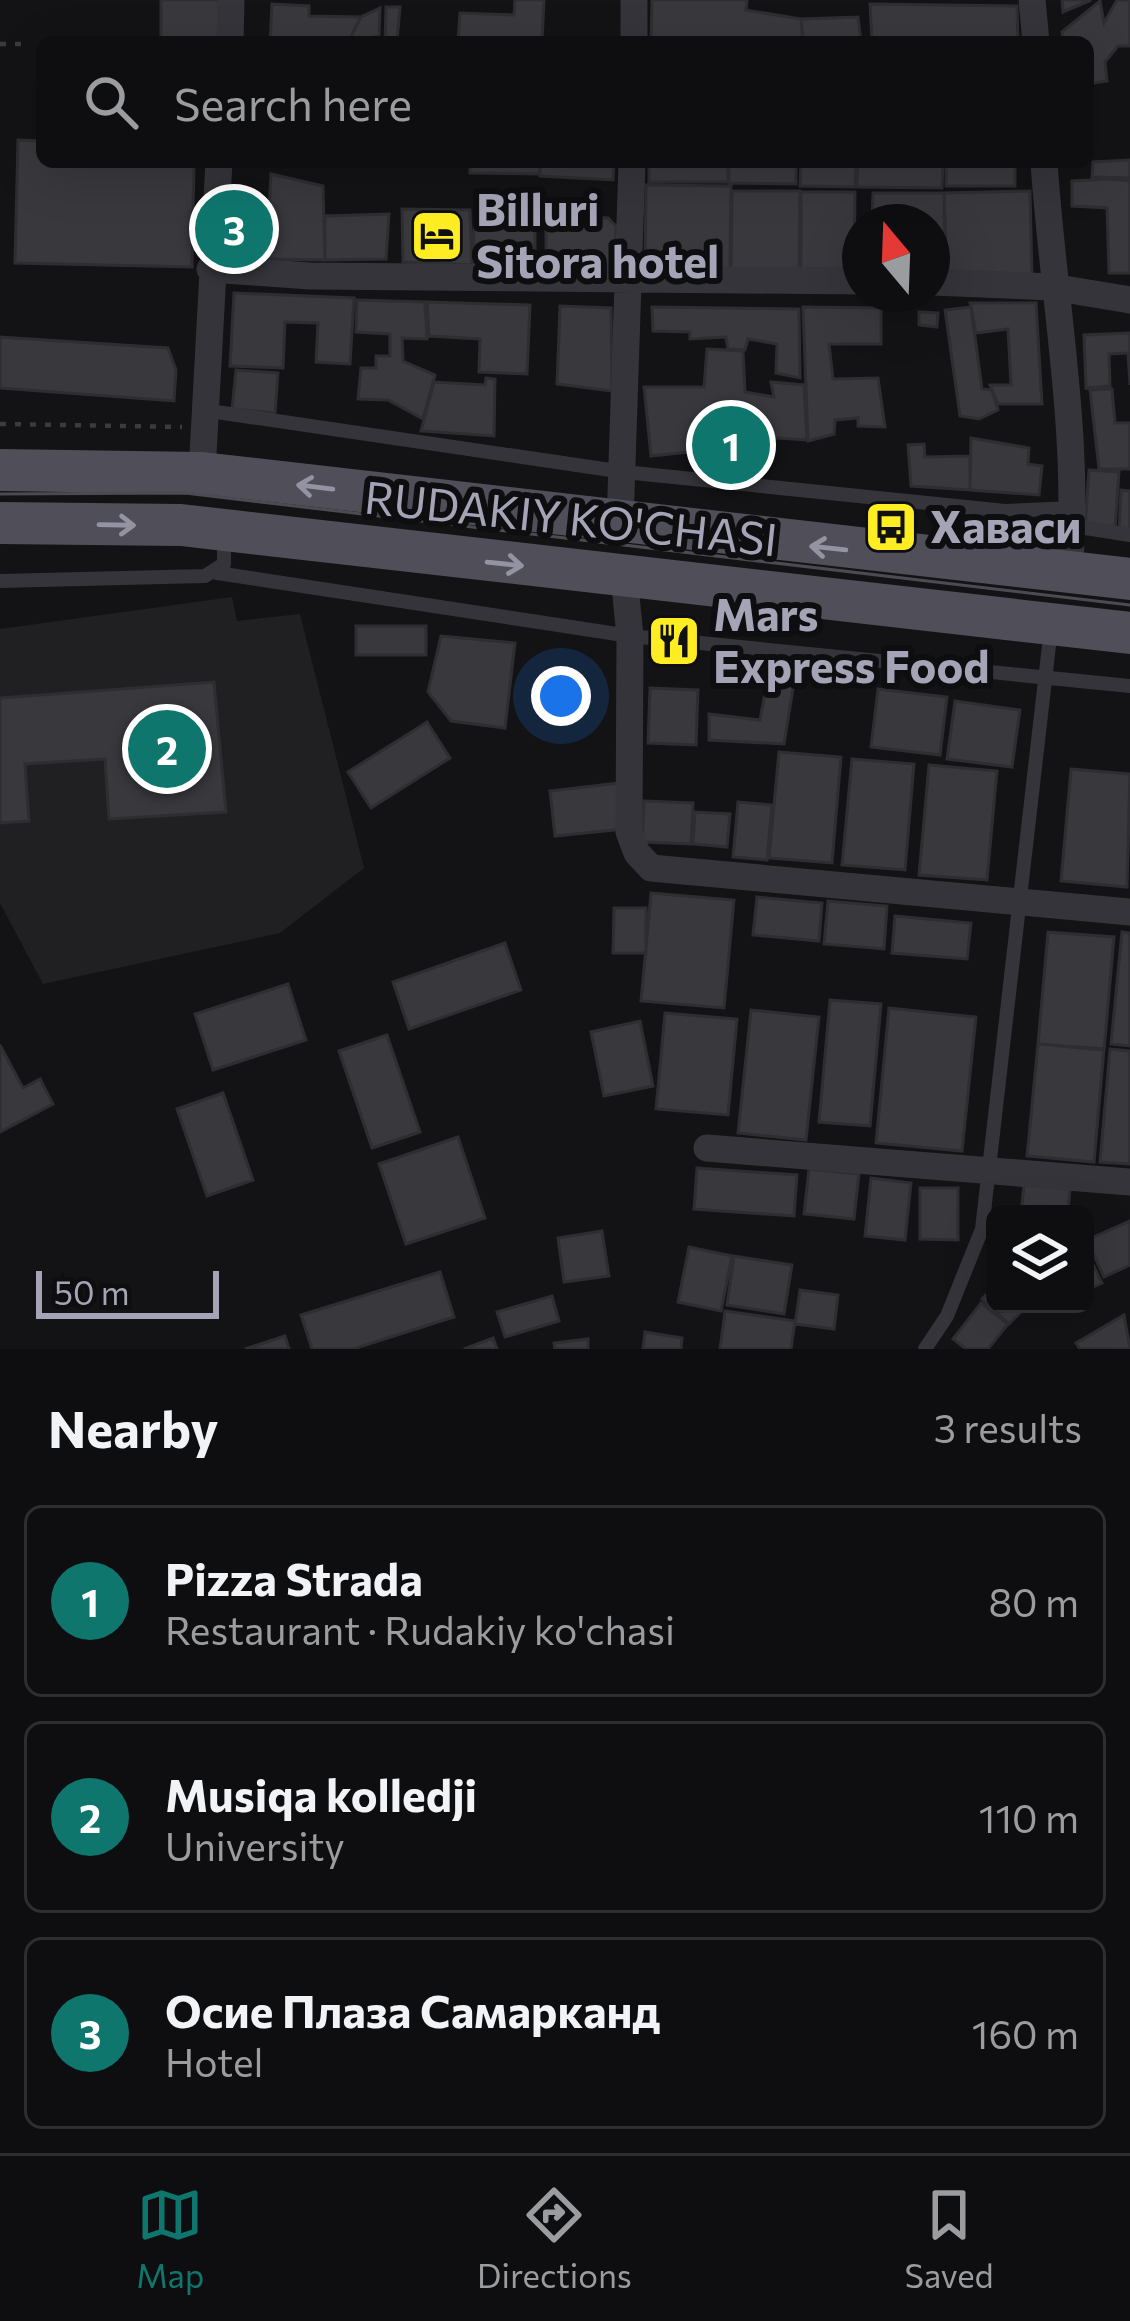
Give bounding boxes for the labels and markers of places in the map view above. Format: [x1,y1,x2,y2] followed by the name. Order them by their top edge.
[476,180,719,287] place label: Billuri Sitora hotel
[195,184,273,274] pin: 3
[409,208,465,264] hotel icon: Billuri Sitora hotel
[692,400,770,490] pin: 1
[930,497,1082,552] place label: Хаваси
[863,499,919,555] bus stop icon: Хаваси
[713,585,990,692] place label: Mars Express Food
[646,613,702,669] restaurant icon: Mars Express Food
[128,704,206,794] pin: 2

